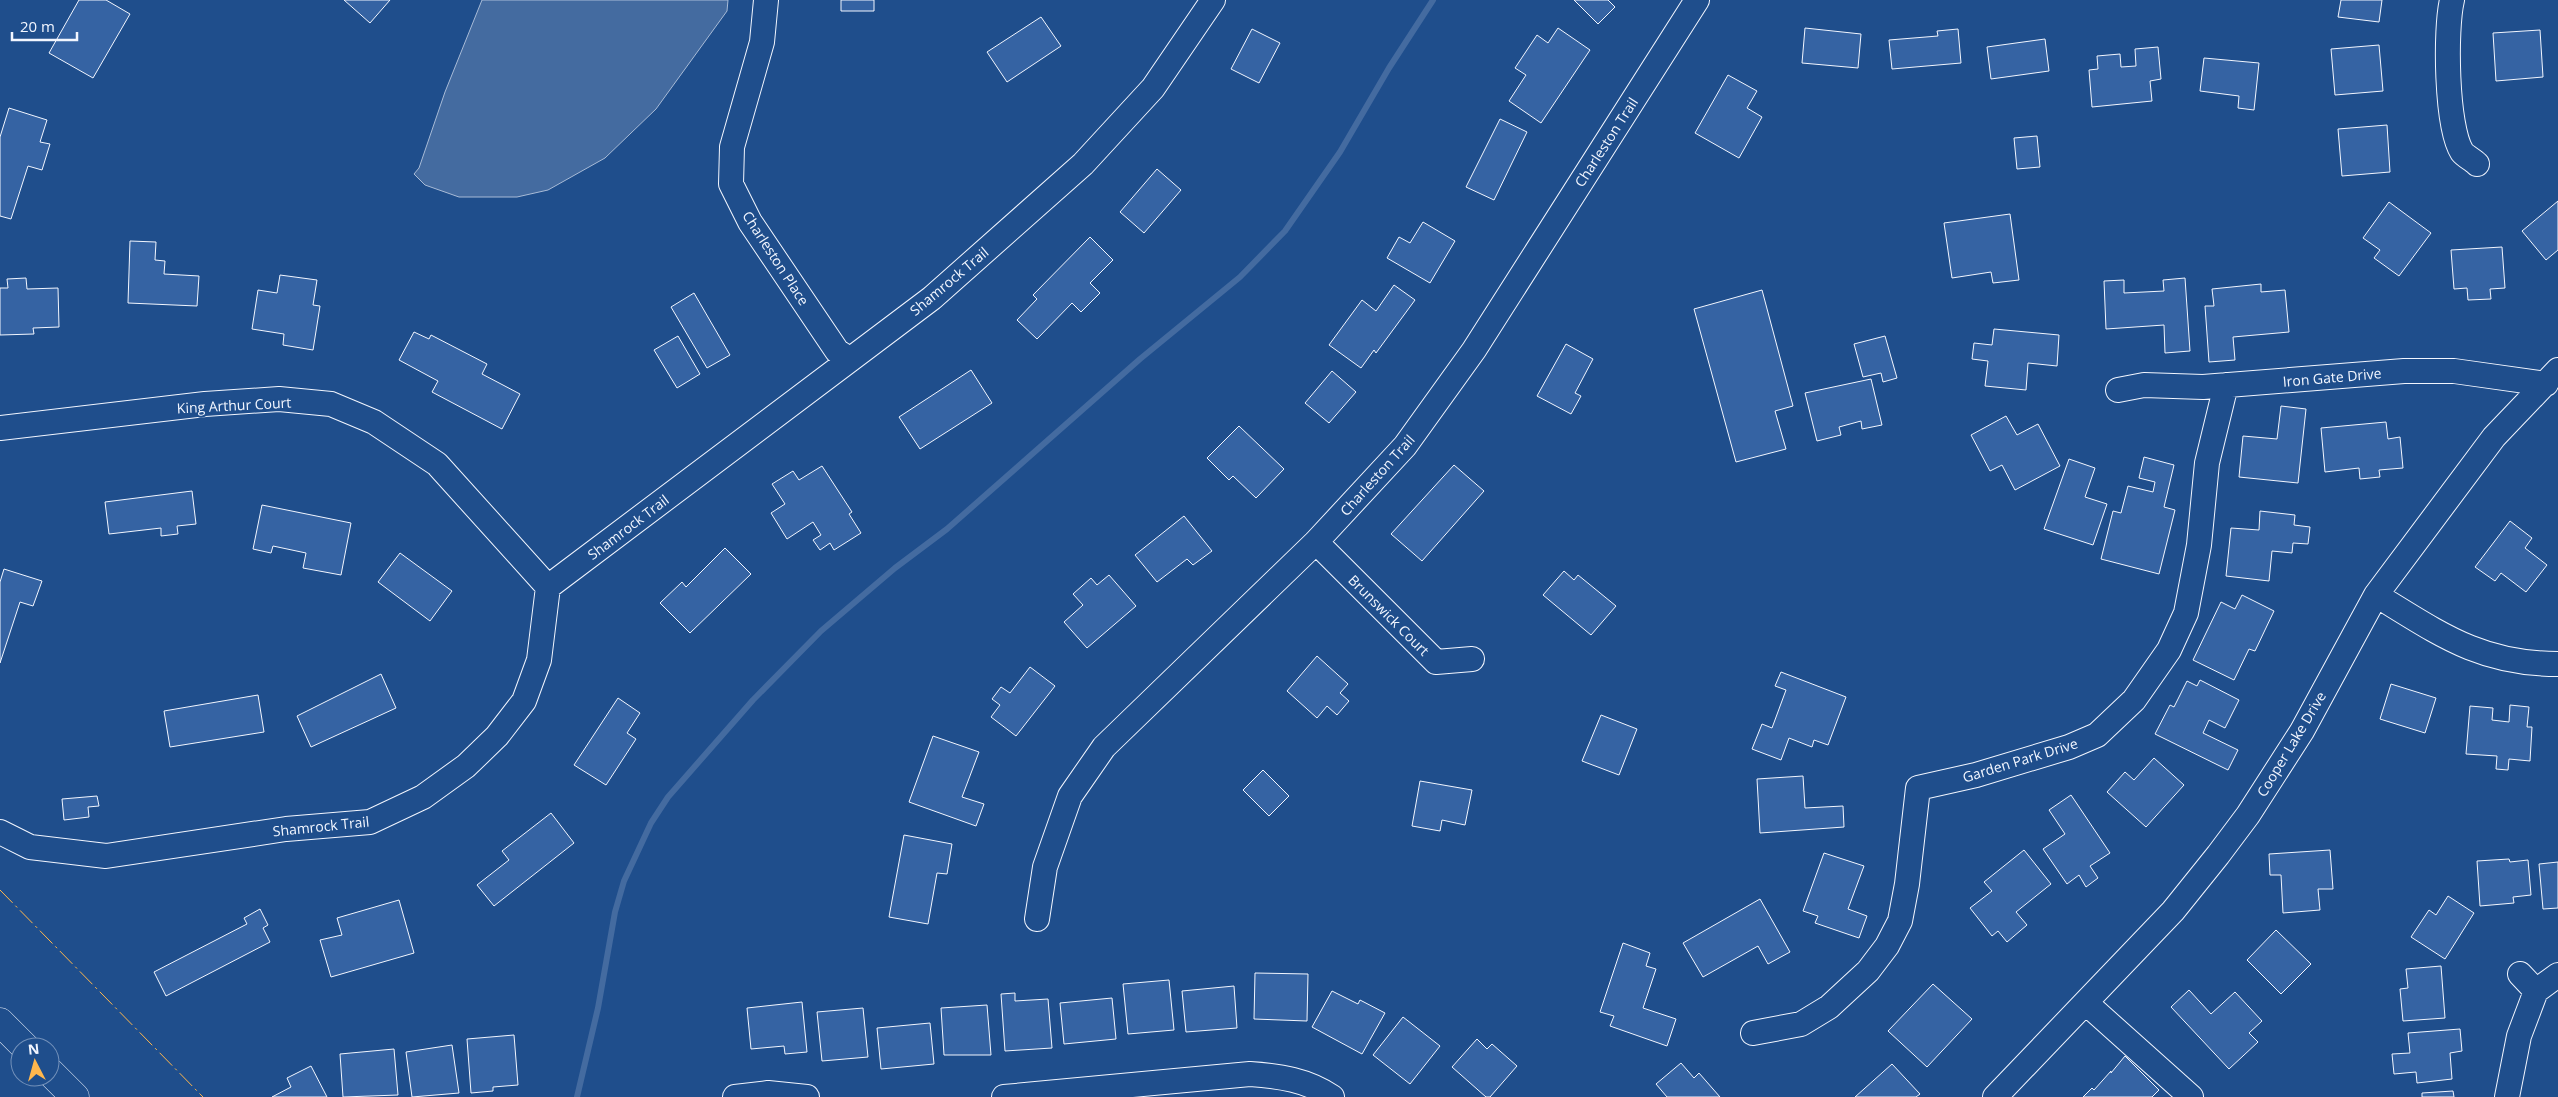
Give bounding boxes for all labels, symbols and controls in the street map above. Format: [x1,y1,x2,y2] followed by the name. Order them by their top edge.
[12,10,78,42] scale bar
[20,16,55,36] text: 20 m
[1570,94,1642,190] street label: Charleston Trail
[738,207,814,309] street label: Charleston Place
[906,243,992,319] street label: Shamrock Trail
[2282,363,2382,391] street label: Iron Gate Drive
[176,393,292,417] street label: King Arthur Court
[1336,430,1418,520] street label: Charleston Trail
[583,490,673,564] street label: Shamrock Trail
[1344,570,1434,660] street label: Brunswick Court
[2252,688,2330,800] street label: Cooper Lake Drive
[1960,733,2080,787] street label: Garden Park Drive
[272,811,370,841] street label: Shamrock Trail
[10,1037,60,1087] north arrow
[27,1039,40,1059] text: N

